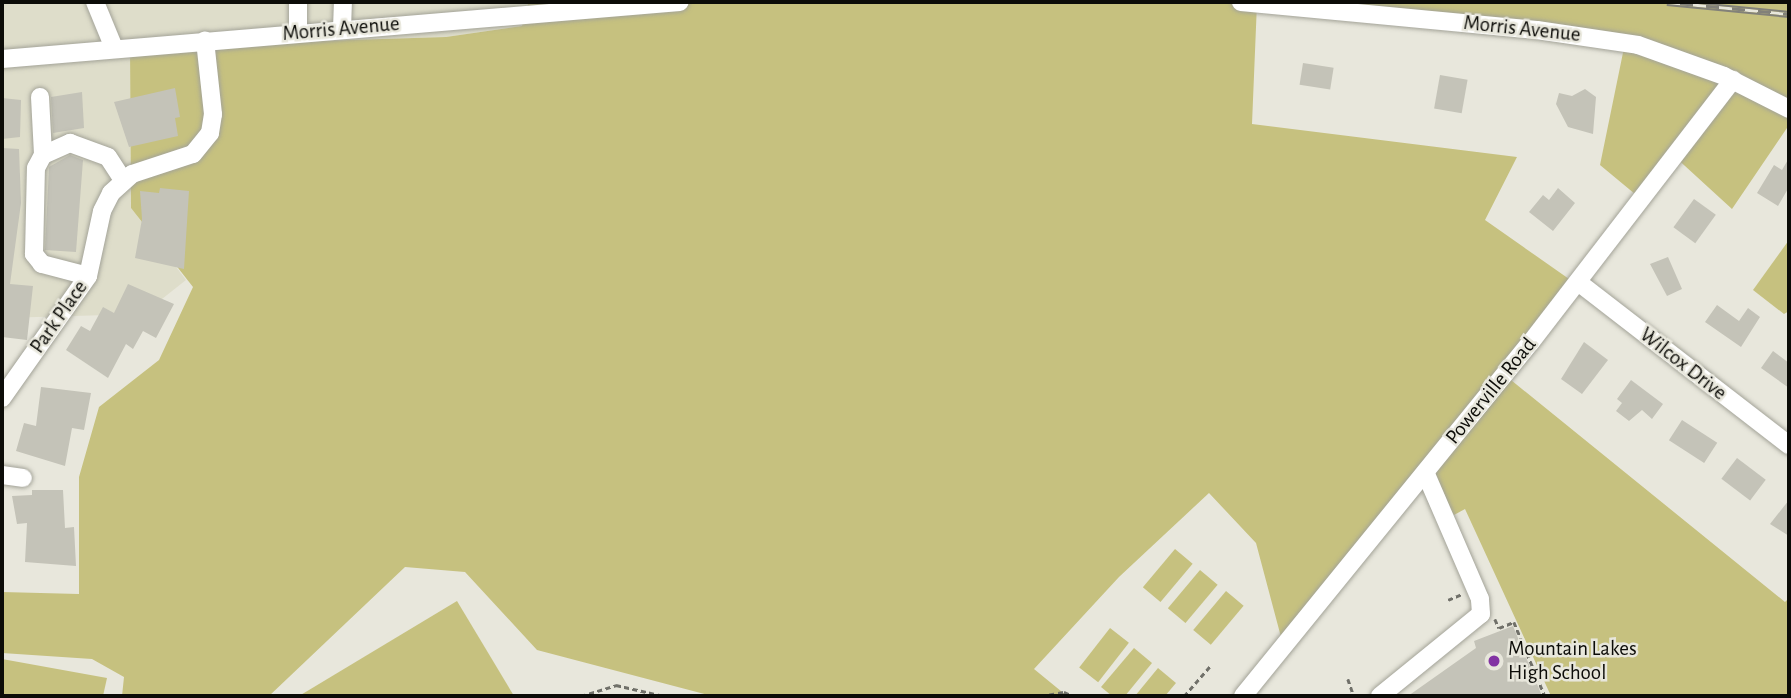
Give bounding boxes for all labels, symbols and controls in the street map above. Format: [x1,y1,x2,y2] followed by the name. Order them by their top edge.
[1462,10,1582,48] street label: Morris Avenue
[281,11,401,47] street label: Morris Avenue
[25,276,93,358] street label: Park Place
[1635,322,1731,406] street label: Wilcox Drive
[1440,333,1542,449] street label: Powerville Road
[1508,636,1637,686] place label: Mountain Lakes High School
[1486,653,1502,669] marker: Mountain Lakes High School

